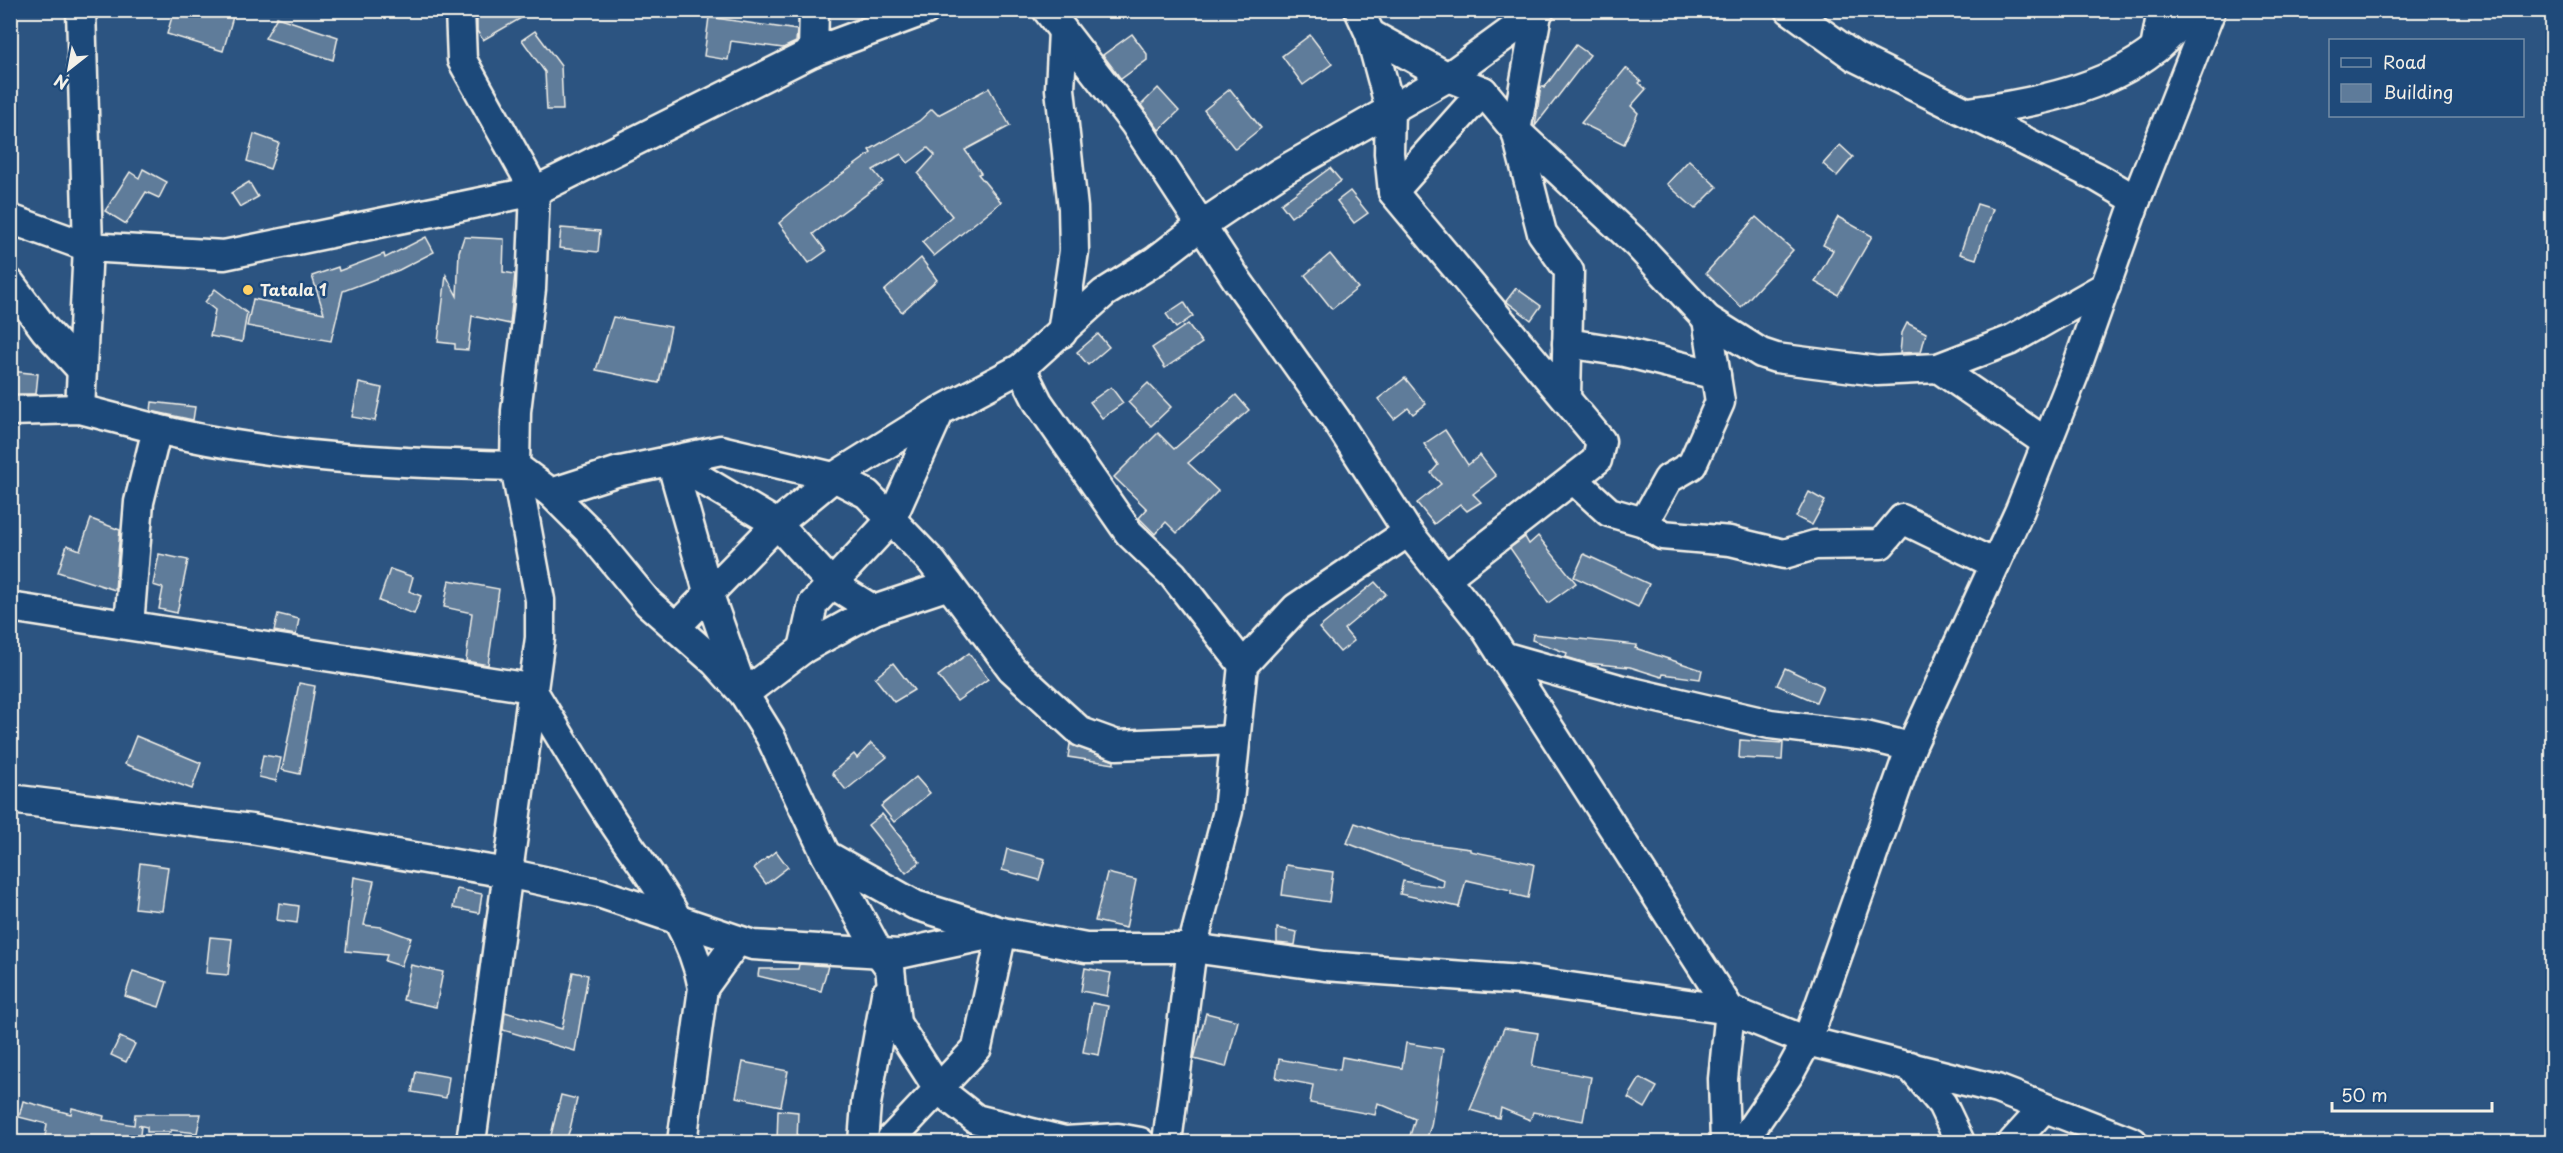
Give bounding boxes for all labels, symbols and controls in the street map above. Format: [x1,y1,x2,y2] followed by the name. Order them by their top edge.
[39,39,99,99] north arrow
[2329,39,2524,117] legend
[2383,48,2427,75] text: Road
[49,69,72,96] text: N
[2383,78,2453,105] text: Building
[260,277,327,301] place label: Tatala 1
[241,283,255,297] marker: Tatala 1
[2332,1075,2492,1113] scale bar
[2341,1081,2388,1108] text: 50 m

